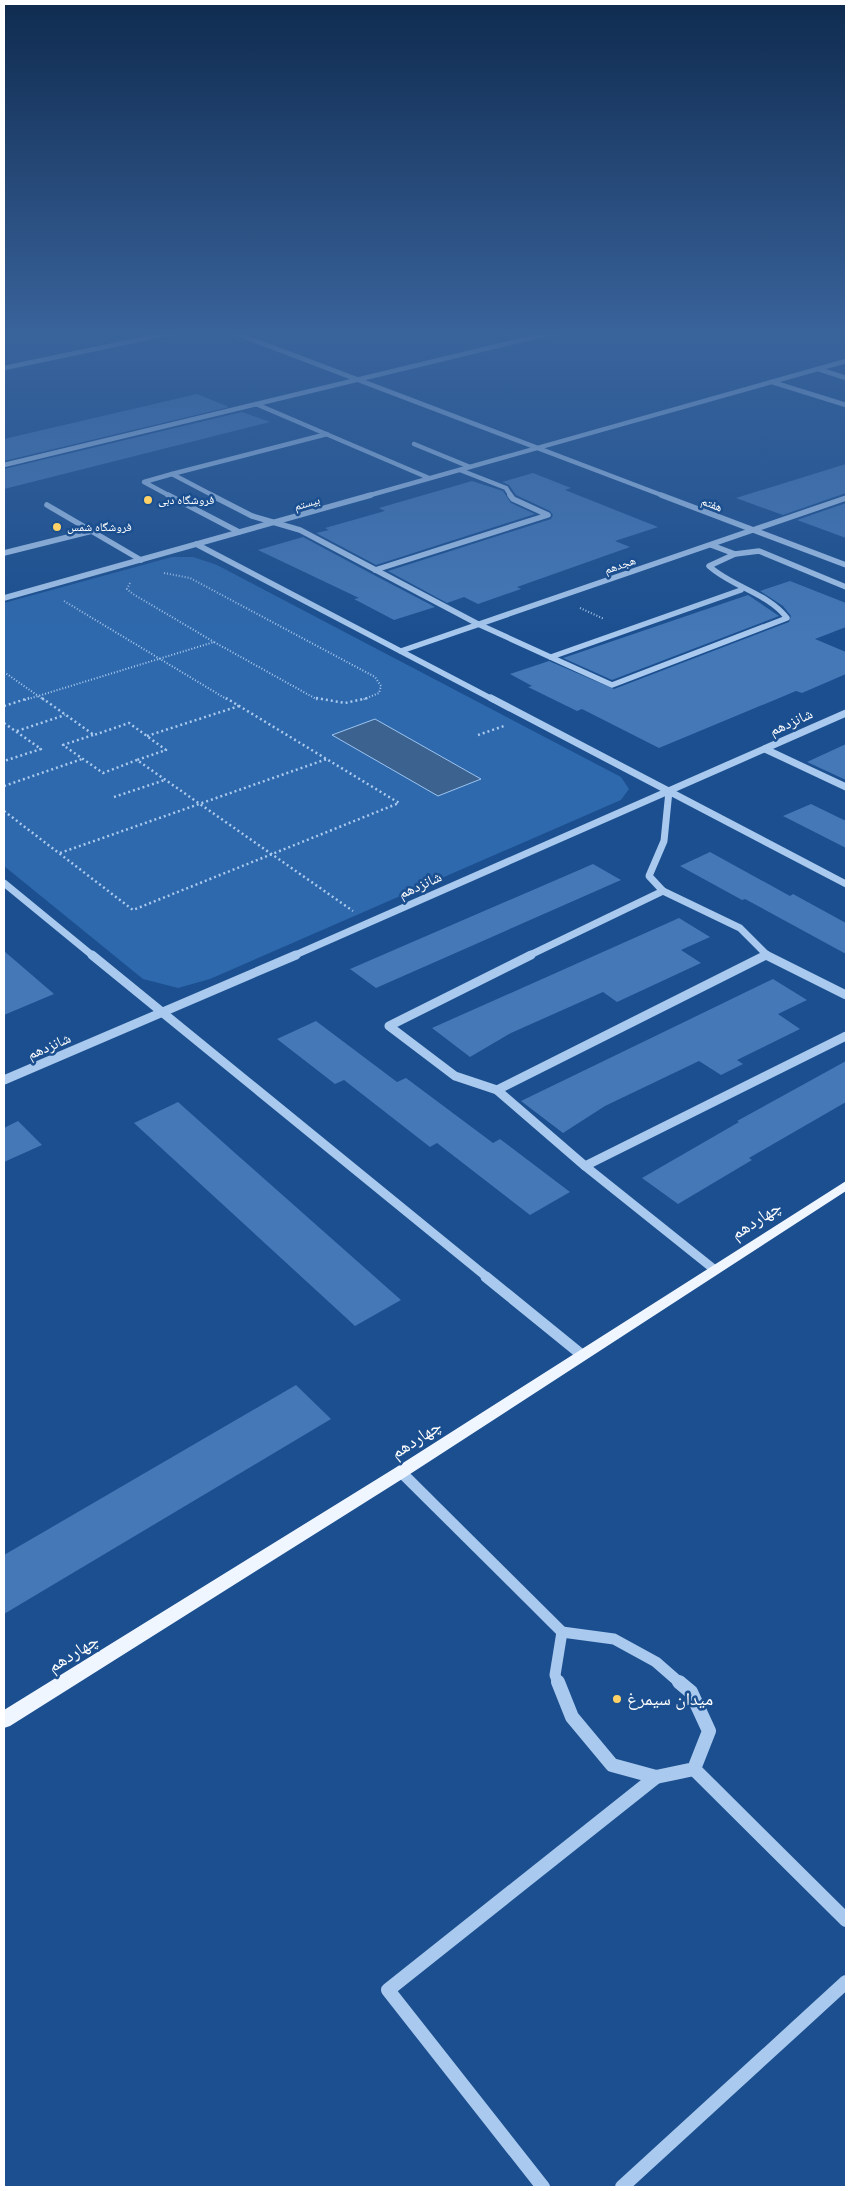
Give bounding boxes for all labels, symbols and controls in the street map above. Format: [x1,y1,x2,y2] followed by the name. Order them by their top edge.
[158,493,214,507] place label: فروشگاه دبی
[292,493,322,514] street label: بیستم
[142,494,154,506] marker: فروشگاه دبی
[699,494,725,515] street label: هفتم
[67,520,132,534] place label: فروشگاه شمس
[51,521,63,533] marker: فروشگاه شمس
[602,553,638,578] street label: هجدهم
[767,704,816,740] street label: شانزدهم
[396,867,445,903] street label: شانزدهم
[24,1029,74,1064] street label: شانزدهم
[727,1196,786,1245] street label: چهاردهم
[387,1415,446,1464] street label: چهاردهم
[43,1629,103,1678] street label: چهاردهم
[627,1688,713,1710] place label: میدان سیمرغ
[611,1693,623,1705] marker: میدان سیمرغ

